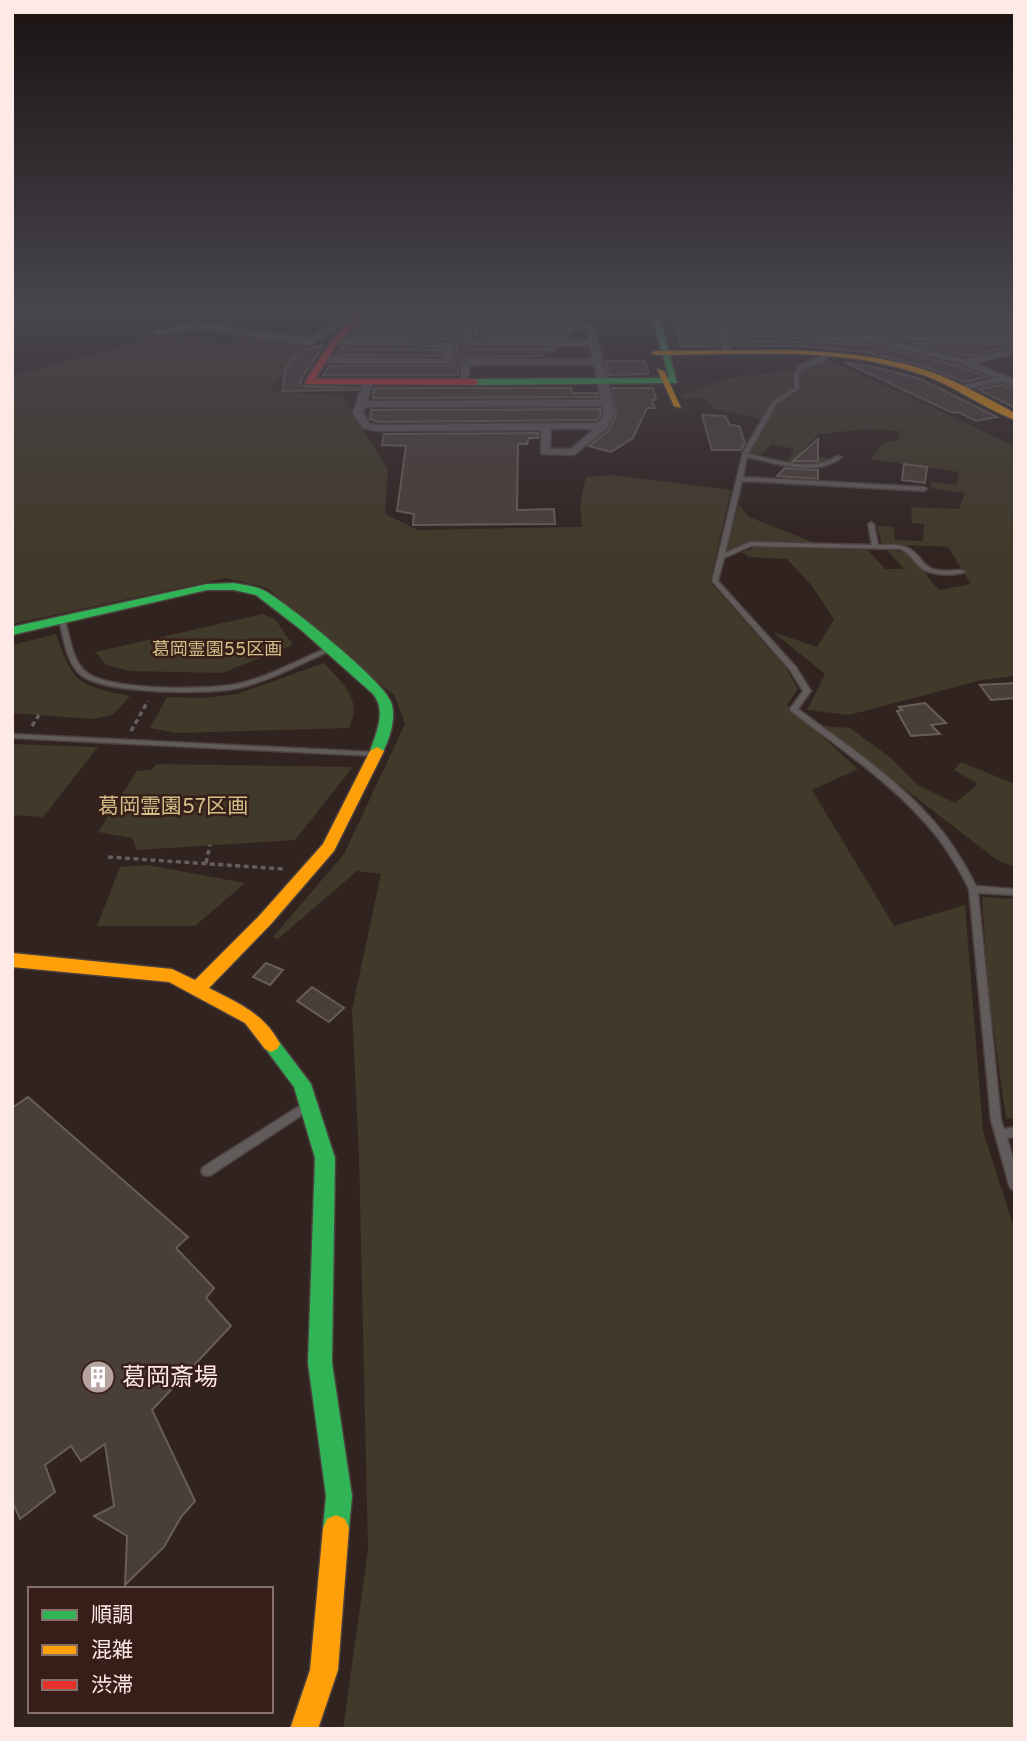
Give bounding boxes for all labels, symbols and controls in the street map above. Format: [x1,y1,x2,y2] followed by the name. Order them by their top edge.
[152,639,282,662] park label: 葛岡霊園55区画
[98,794,248,821] park label: 葛岡霊園57区画
[79,1358,117,1396] building icon: 葛岡斎場
[122,1364,218,1394] place label: 葛岡斎場
[28,1587,273,1713] legend
[91,1603,133,1630] text: 順調
[91,1638,133,1665] text: 混雑
[91,1673,133,1700] text: 渋滞

